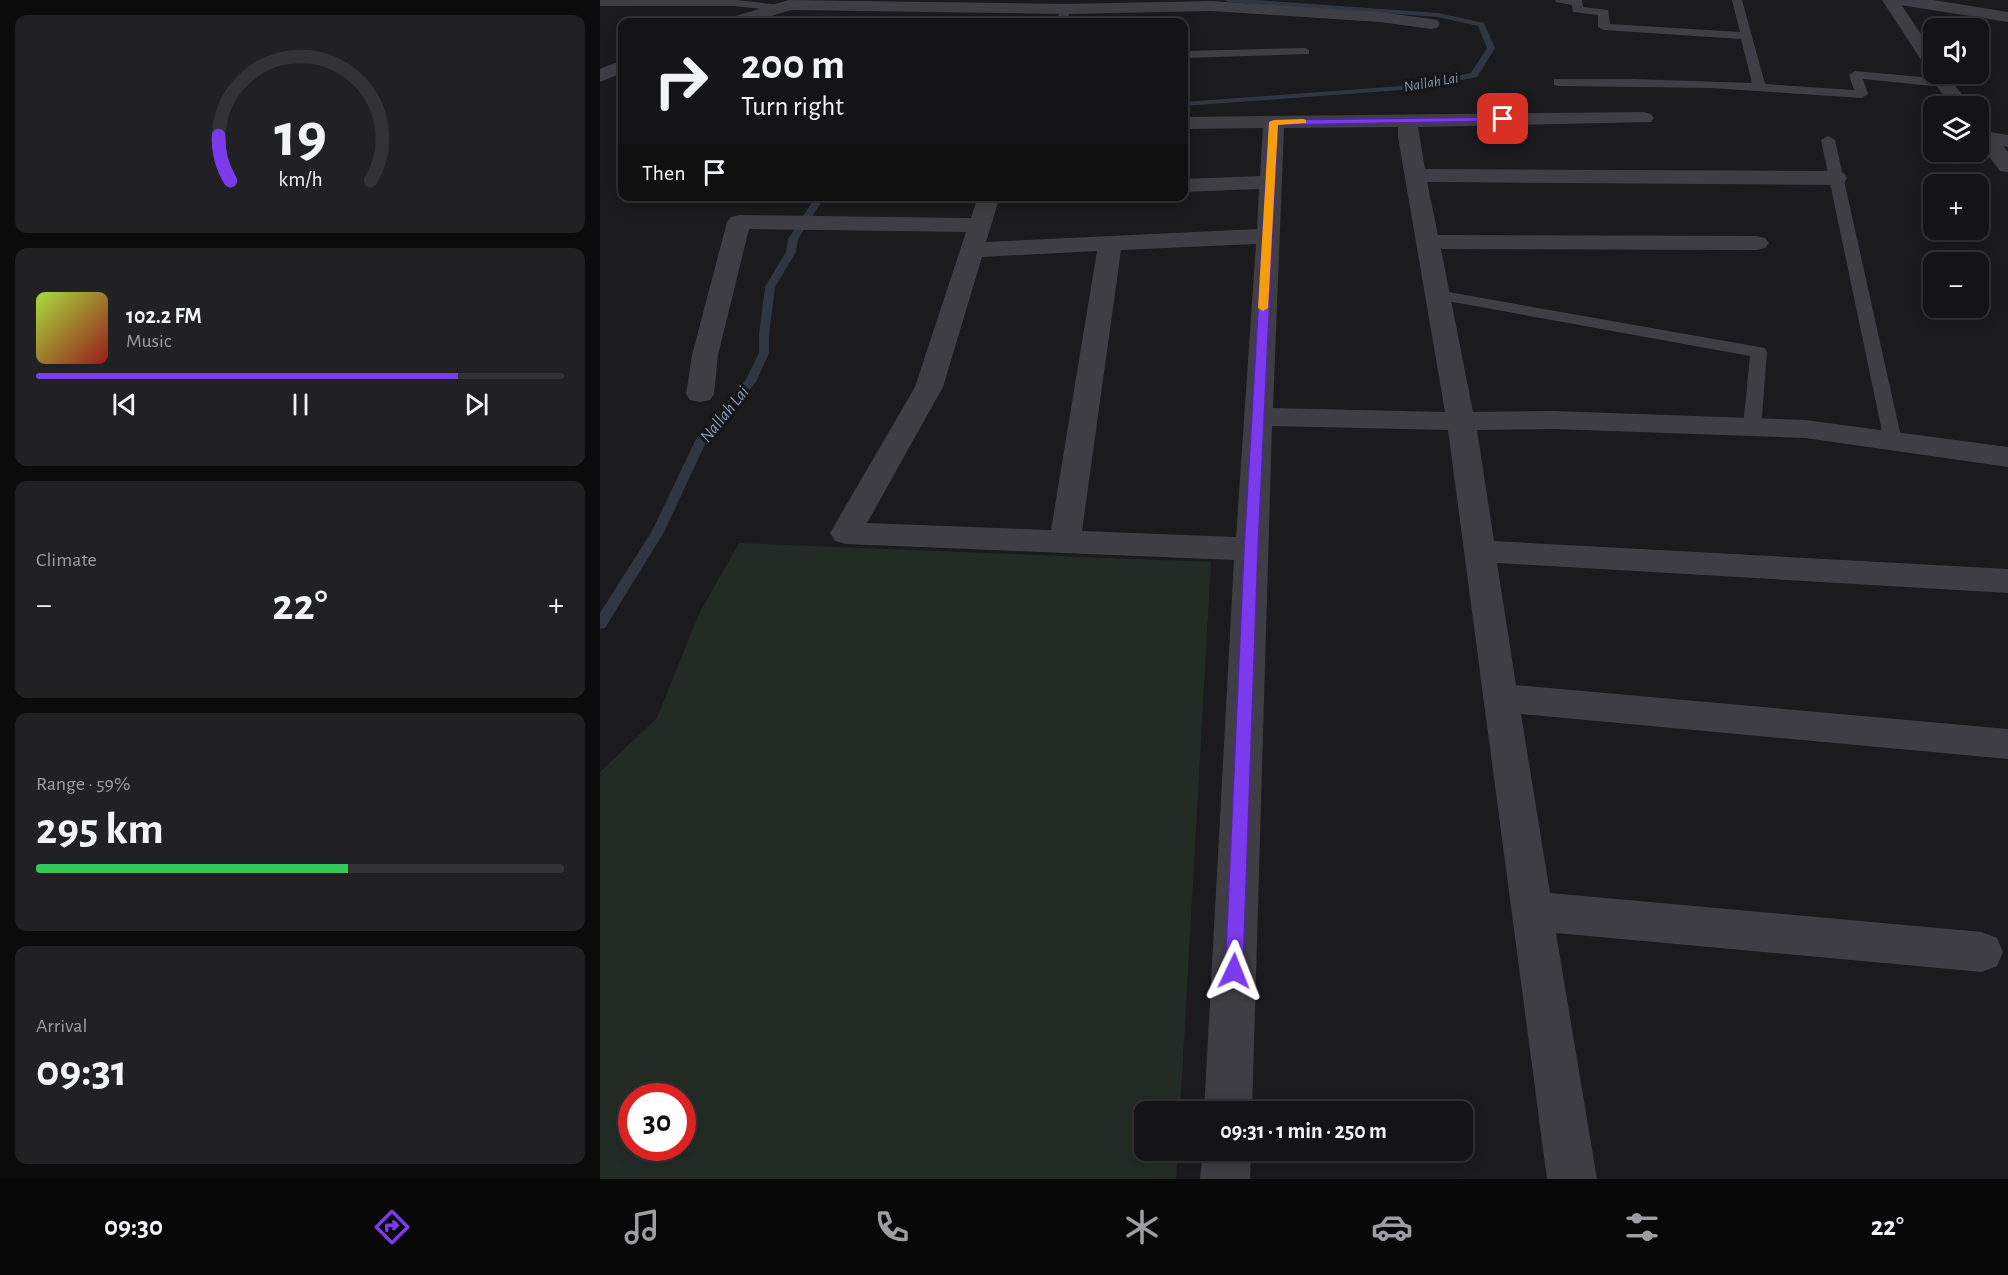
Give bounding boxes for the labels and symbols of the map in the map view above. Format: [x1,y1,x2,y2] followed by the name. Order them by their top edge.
[1403,70,1459,95] water label: Nallah Lai
[1477,93,1528,144] pin
[697,383,753,446] water label: Nallah Lai
[1202,939,1266,1003] position arrow
[618,1083,696,1161] speed limit sign: 30

